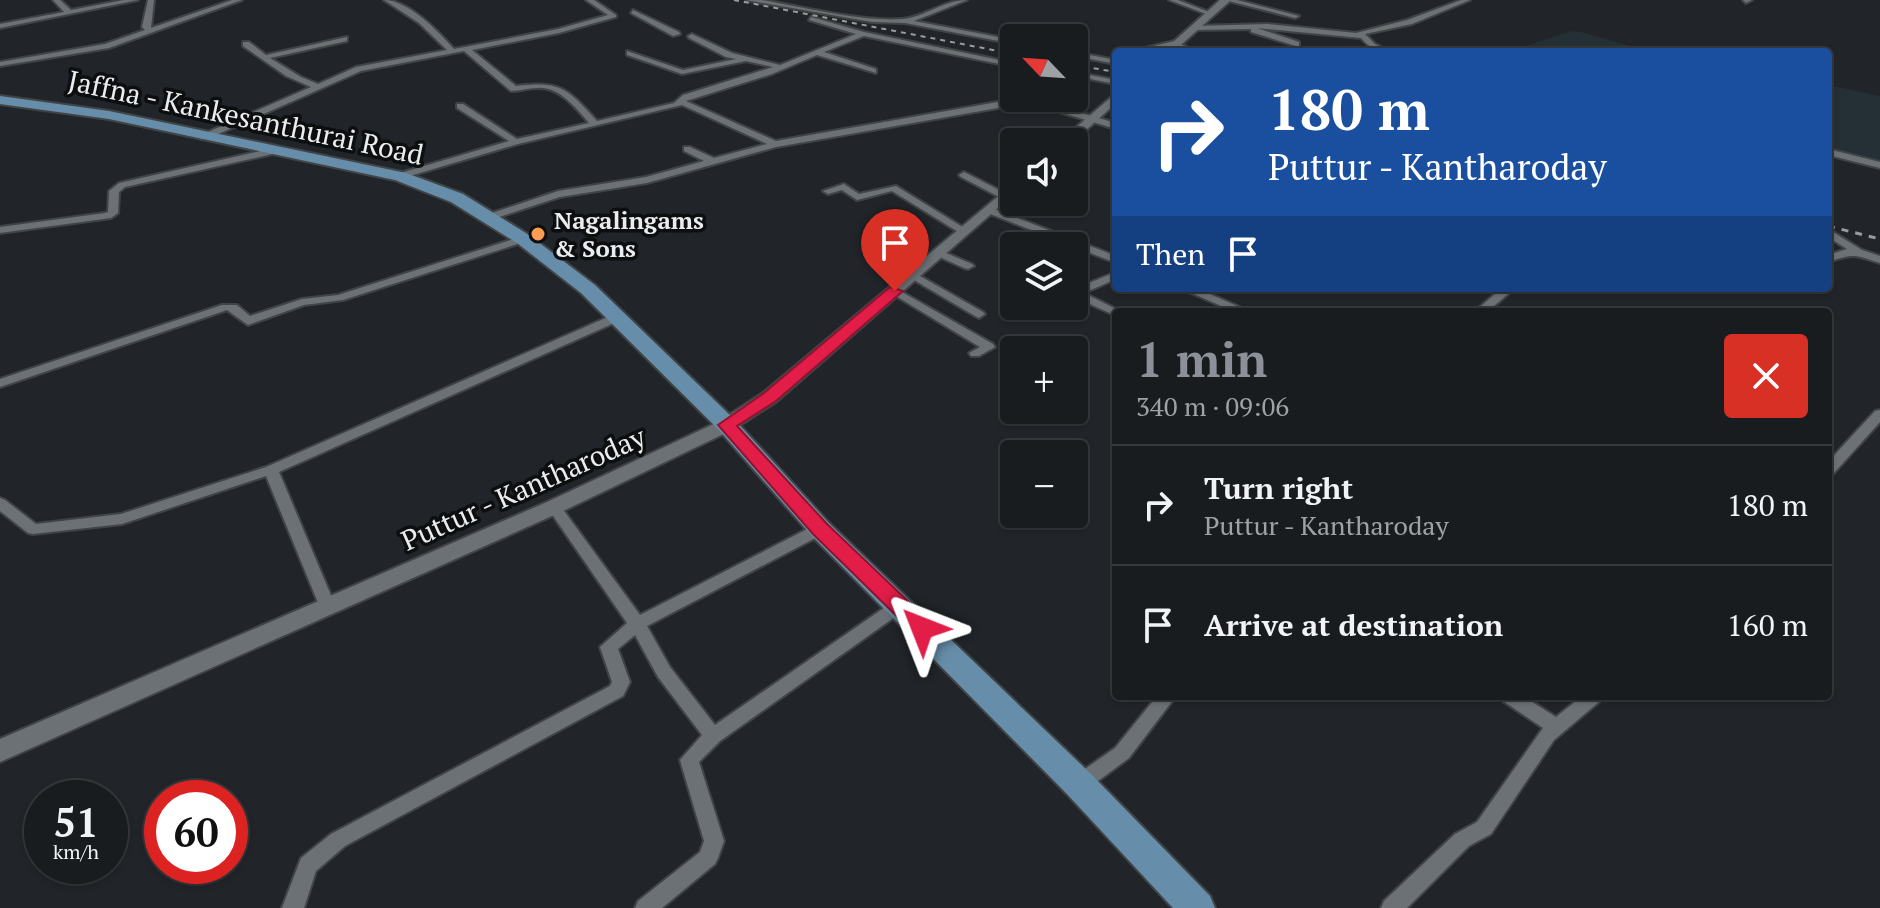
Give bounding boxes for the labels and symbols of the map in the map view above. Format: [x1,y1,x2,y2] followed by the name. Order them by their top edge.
[1000,24,1088,112] north arrow
[65,61,427,173] street label: Jaffna - Kankesanthurai Road
[554,204,704,264] place label: Nagalingams & Sons
[861,209,929,291] pin
[529,225,547,243] marker: Nagalingams & Sons
[395,417,652,558] street label: Puttur - Kantharoday
[880,586,964,670] position arrow
[144,780,248,884] speed limit sign: 60

